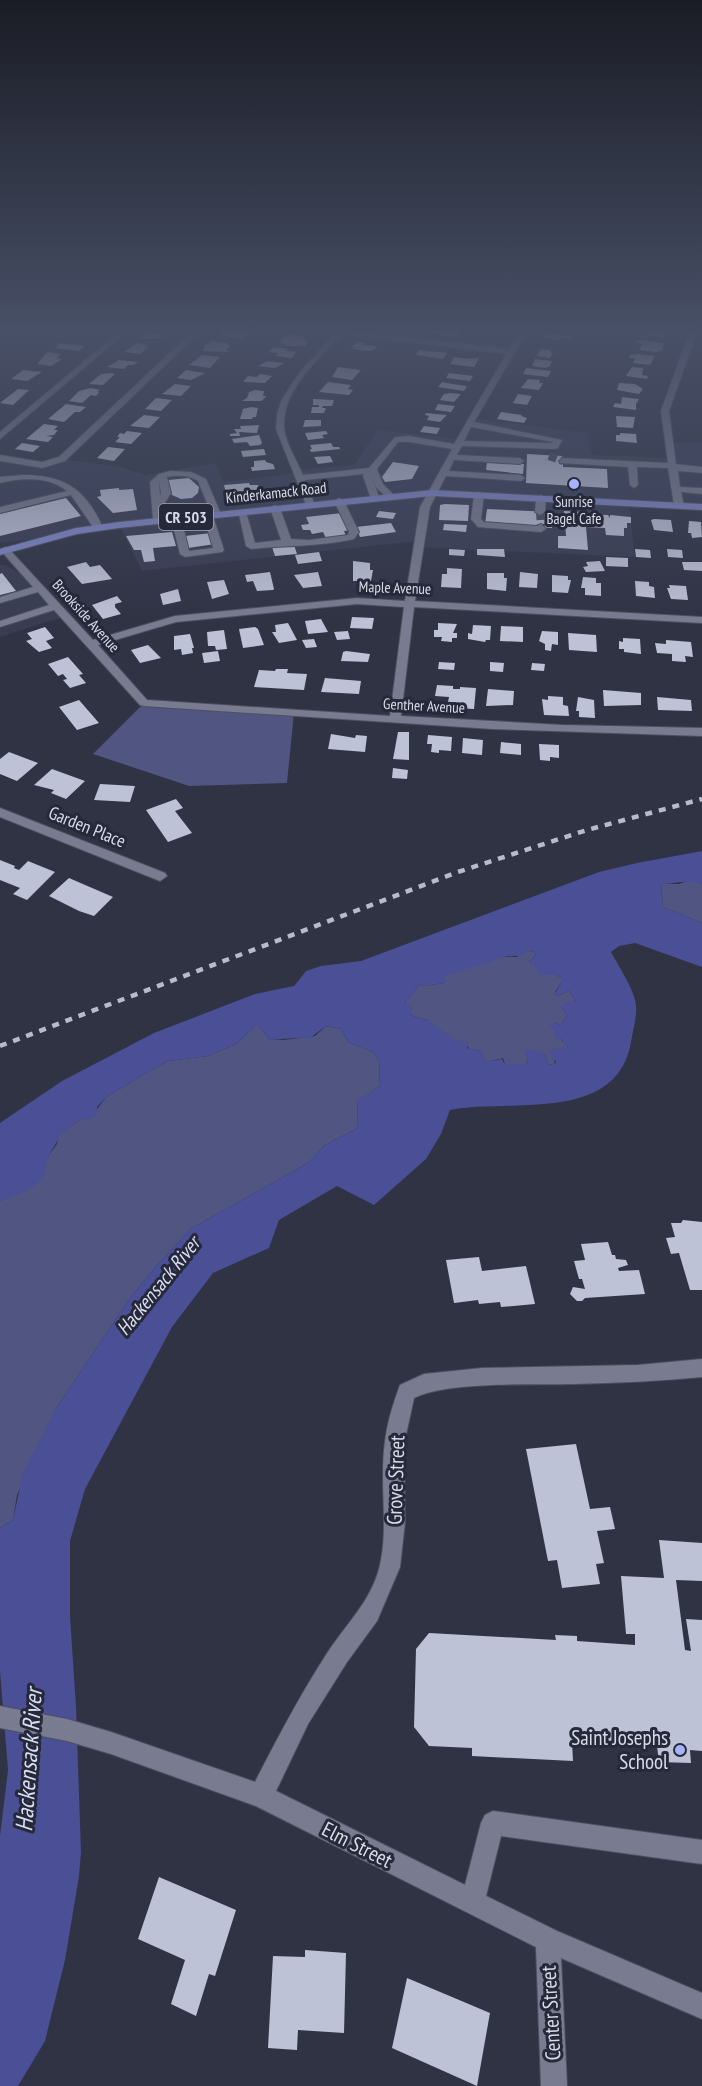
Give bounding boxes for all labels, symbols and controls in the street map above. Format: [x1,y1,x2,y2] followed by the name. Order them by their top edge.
[567,477,581,491] marker: Sunrise Bagel Cafe
[225,478,327,507] street label: Kinderkamack Road
[546,492,602,528] place label: Sunrise Bagel Cafe
[159,504,213,530] road number: CR 503
[49,575,124,656] street label: Brookside Avenue
[358,577,432,598] street label: Maple Avenue
[383,694,465,717] street label: Genther Avenue
[45,801,129,852] street label: Garden Place
[110,1230,207,1341] water label: Hackensack River
[380,1434,411,1525] street label: Grove Street
[8,1684,49,1832] water label: Hackensack River
[571,1724,668,1775] place label: Saint Josephs School
[673,1743,687,1757] marker: Saint Josephs School
[317,1815,397,1874] street label: Elm Street
[535,1965,566,2061] street label: Center Street

